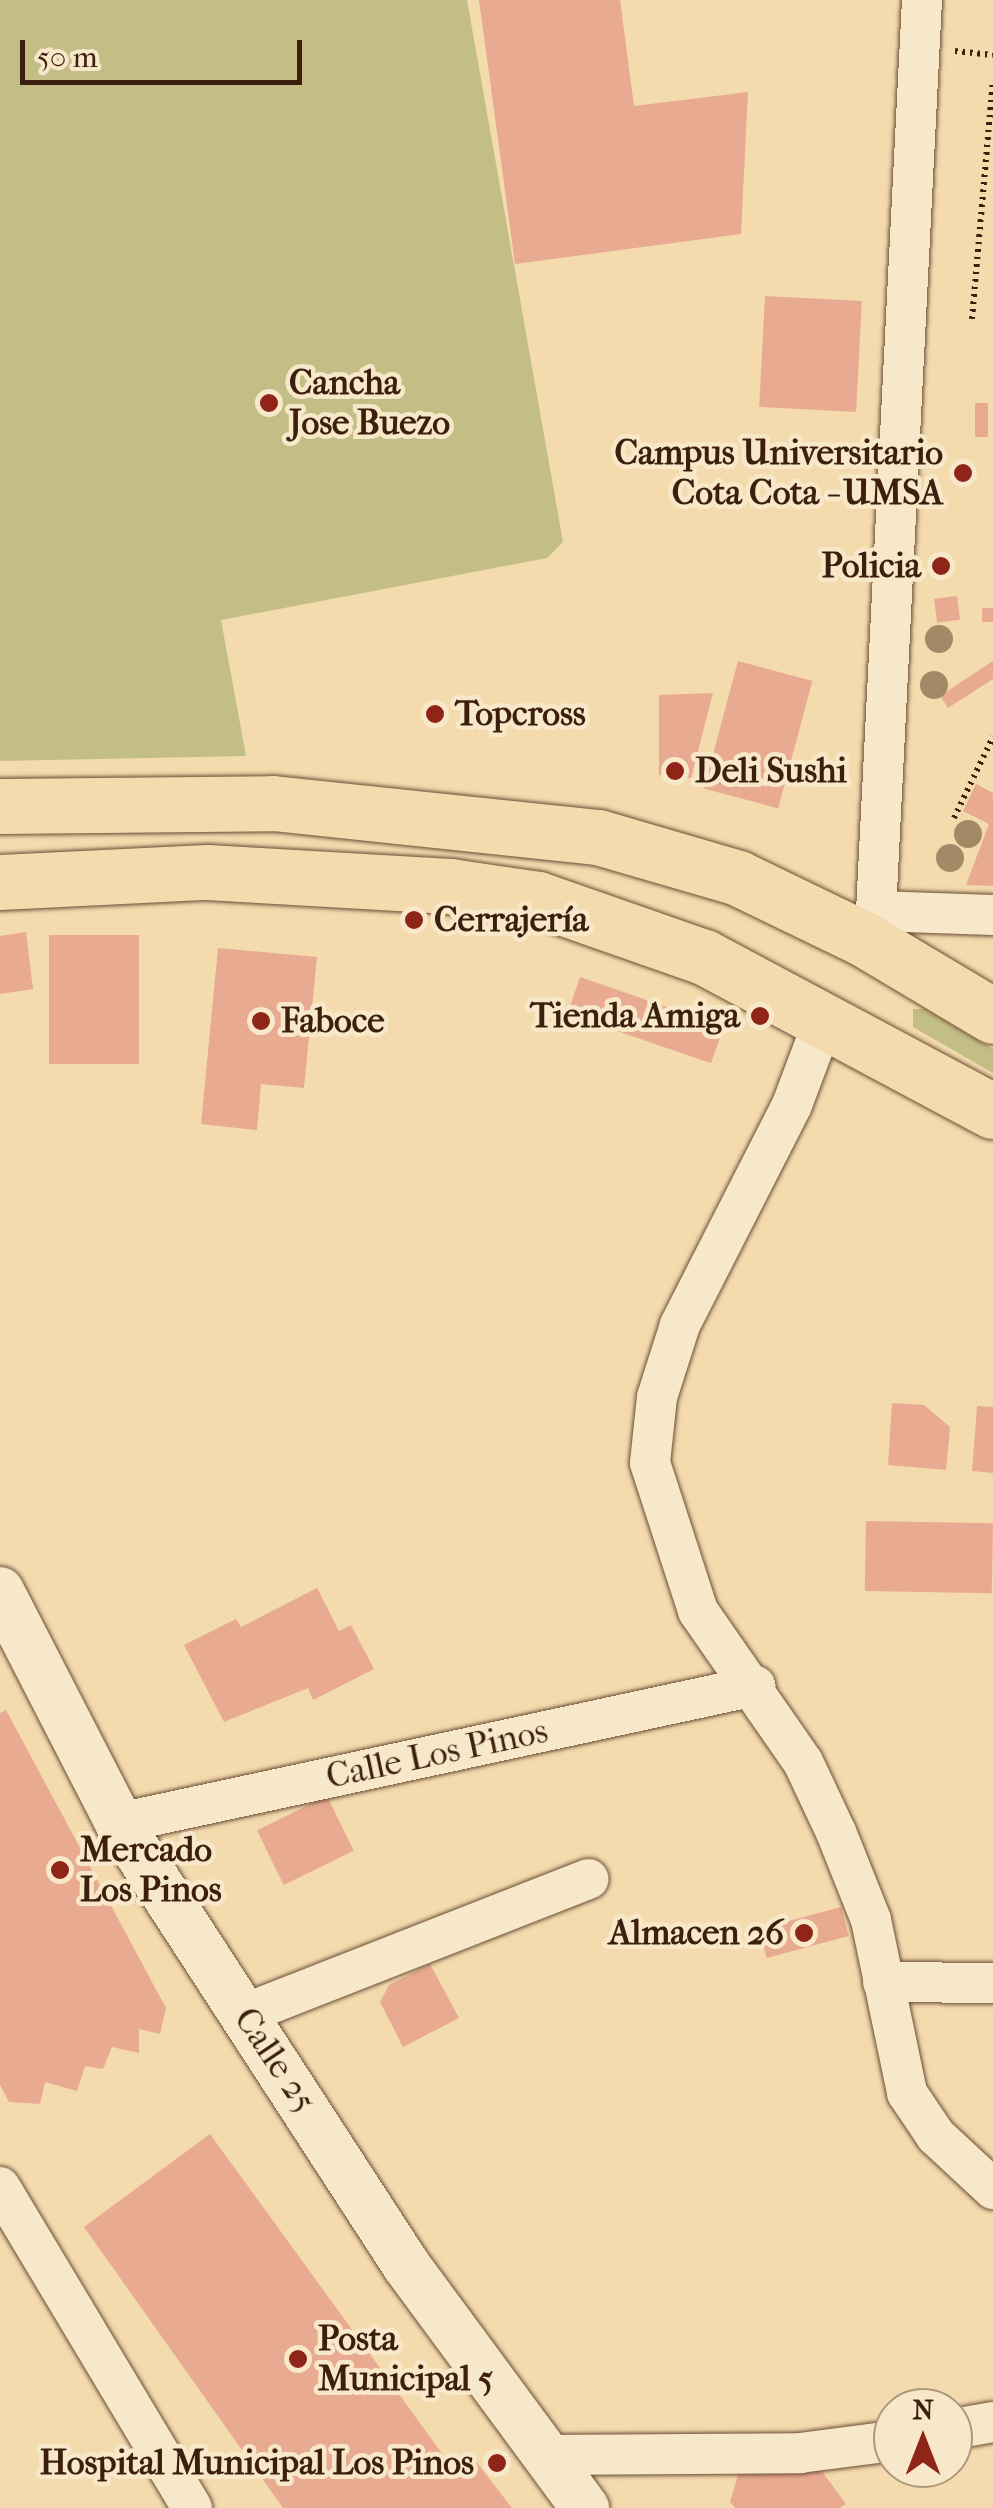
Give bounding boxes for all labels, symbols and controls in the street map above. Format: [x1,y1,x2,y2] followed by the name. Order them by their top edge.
[25,20,308,82] scale bar
[37,40,98,75] text: 50 m
[289,362,450,444] place label: Cancha Jose Buezo
[258,392,280,414] marker: Cancha Jose Buezo
[614,432,943,514] place label: Campus Universitario Cota Cota - UMSA
[952,462,974,484] marker: Campus Universitario Cota Cota - UMSA
[821,545,921,587] place label: Policia
[930,555,952,577] marker: Policia
[455,693,586,735] place label: Topcross
[424,703,446,725] marker: Topcross
[695,750,847,792] place label: Deli Sushi
[664,760,686,782] marker: Deli Sushi
[434,899,588,941] place label: Cerrajería
[403,909,425,931] marker: Cerrajería
[530,995,740,1037] place label: Tienda Amiga
[281,1000,385,1042] place label: Faboce
[749,1005,771,1027] marker: Tienda Amiga
[250,1010,272,1032] marker: Faboce
[322,1710,552,1798] street label: Calle Los Pinos
[80,1829,222,1911] place label: Mercado Los Pinos
[49,1859,71,1881] marker: Mercado Los Pinos
[609,1912,784,1954] place label: Almacen 26
[793,1922,815,1944] marker: Almacen 26
[225,2000,325,2120] street label: Calle 25
[318,2318,493,2400] place label: Posta Municipal 5
[287,2348,309,2370] marker: Posta Municipal 5
[873,2388,973,2488] north arrow
[912,2393,934,2426] text: N
[40,2442,474,2484] place label: Hospital Municipal Los Pinos
[484,2450,510,2476] marker: Hospital Municipal Los Pinos

